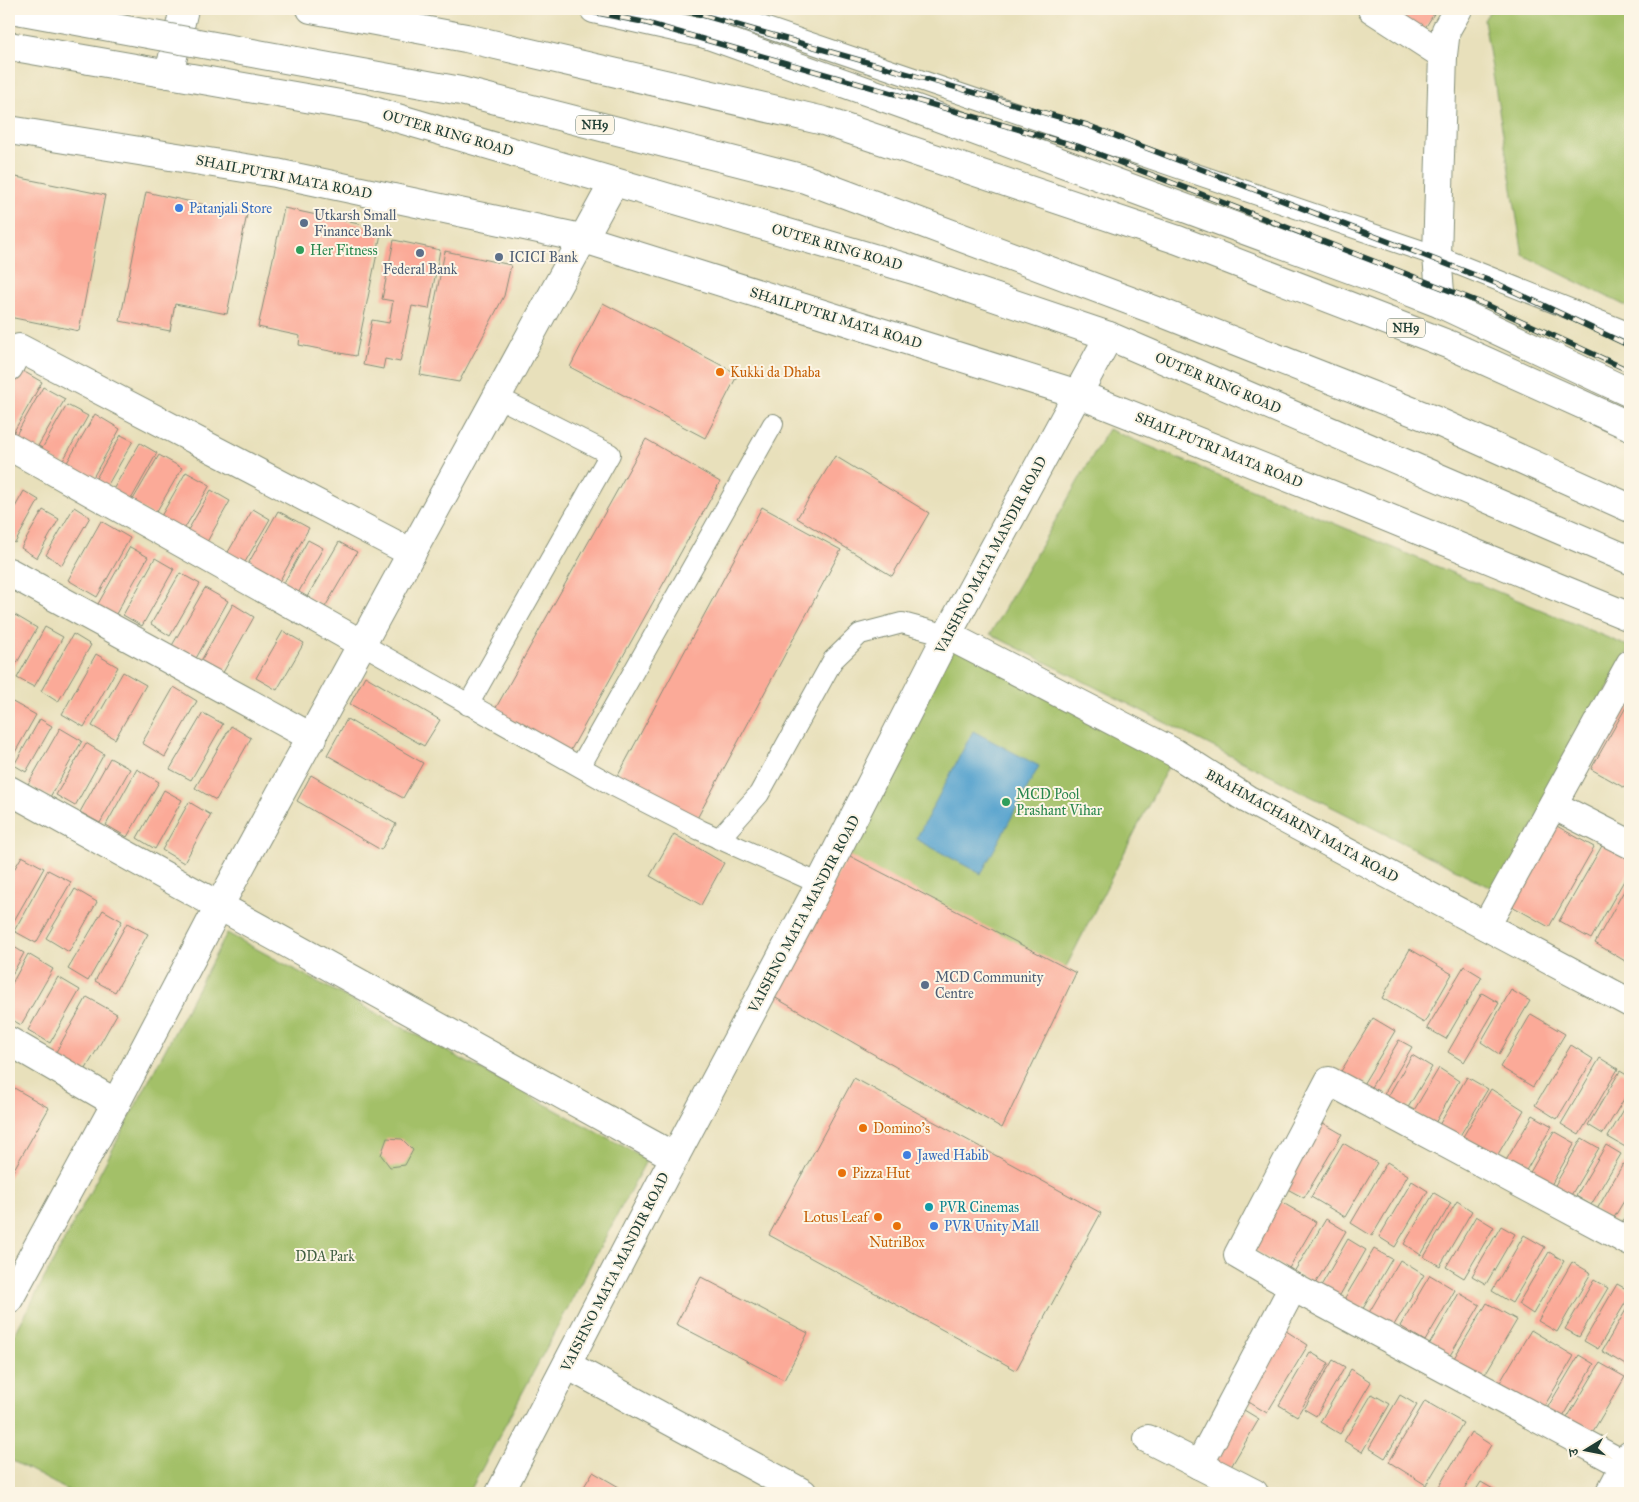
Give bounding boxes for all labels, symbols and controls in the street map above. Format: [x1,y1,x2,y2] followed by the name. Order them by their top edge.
[381,106,515,160] street label: OUTER RING ROAD
[576,116,614,134] road number: NH9
[194,152,374,202] street label: SHAILPUTRI MATA ROAD
[189,200,272,217] place label: Patanjali Store
[173,202,185,214] marker: Patanjali Store
[314,207,397,240] place label: Utkarsh Small Finance Bank
[298,217,310,229] marker: Utkarsh Small Finance Bank
[770,220,904,274] street label: OUTER RING ROAD
[310,242,378,259] place label: Her Fitness
[294,244,306,256] marker: Her Fitness
[414,247,426,259] marker: Federal Bank
[509,249,578,266] place label: ICICI Bank
[493,251,505,263] marker: ICICI Bank
[383,261,458,278] place label: Federal Bank
[748,284,924,352] street label: SHAILPUTRI MATA ROAD
[1387,318,1425,338] road number: NH9
[1152,349,1284,417] street label: OUTER RING ROAD
[730,364,820,381] place label: Kukki da Dhaba
[714,366,726,378] marker: Kukki da Dhaba
[1133,409,1305,491] street label: SHAILPUTRI MATA ROAD
[931,453,1050,658] street label: VAISHNO MATA MANDIR ROAD
[1203,766,1401,886] street label: BRAHMACHARINI MATA ROAD
[1016,786,1103,819] place label: MCD Pool Prashant Vihar
[1000,796,1012,808] marker: MCD Pool Prashant Vihar
[744,812,863,1017] street label: VAISHNO MATA MANDIR ROAD
[935,969,1044,1002] place label: MCD Community Centre
[919,979,931,991] marker: MCD Community Centre
[873,1120,930,1137] place label: Domino's
[857,1122,869,1134] marker: Domino's
[915,1147,989,1165] place label: Jawed Habib
[901,1149,913,1161] marker: Jawed Habib
[852,1165,910,1182] place label: Pizza Hut
[836,1167,848,1179] marker: Pizza Hut
[557,1170,673,1375] street label: VAISHNO MATA MANDIR ROAD
[939,1199,1019,1216] place label: PVR Cinemas
[923,1201,935,1213] marker: PVR Cinemas
[803,1209,870,1226] place label: Lotus Leaf
[872,1211,884,1223] marker: Lotus Leaf
[944,1218,1039,1235] place label: PVR Unity Mall
[891,1220,903,1232] marker: NutriBox
[928,1220,940,1232] marker: PVR Unity Mall
[869,1234,926,1251] place label: NutriBox
[295,1248,355,1265] park label: DDA Park
[1562,1424,1612,1474] north arrow
[1565,1446,1583,1458] text: उ

